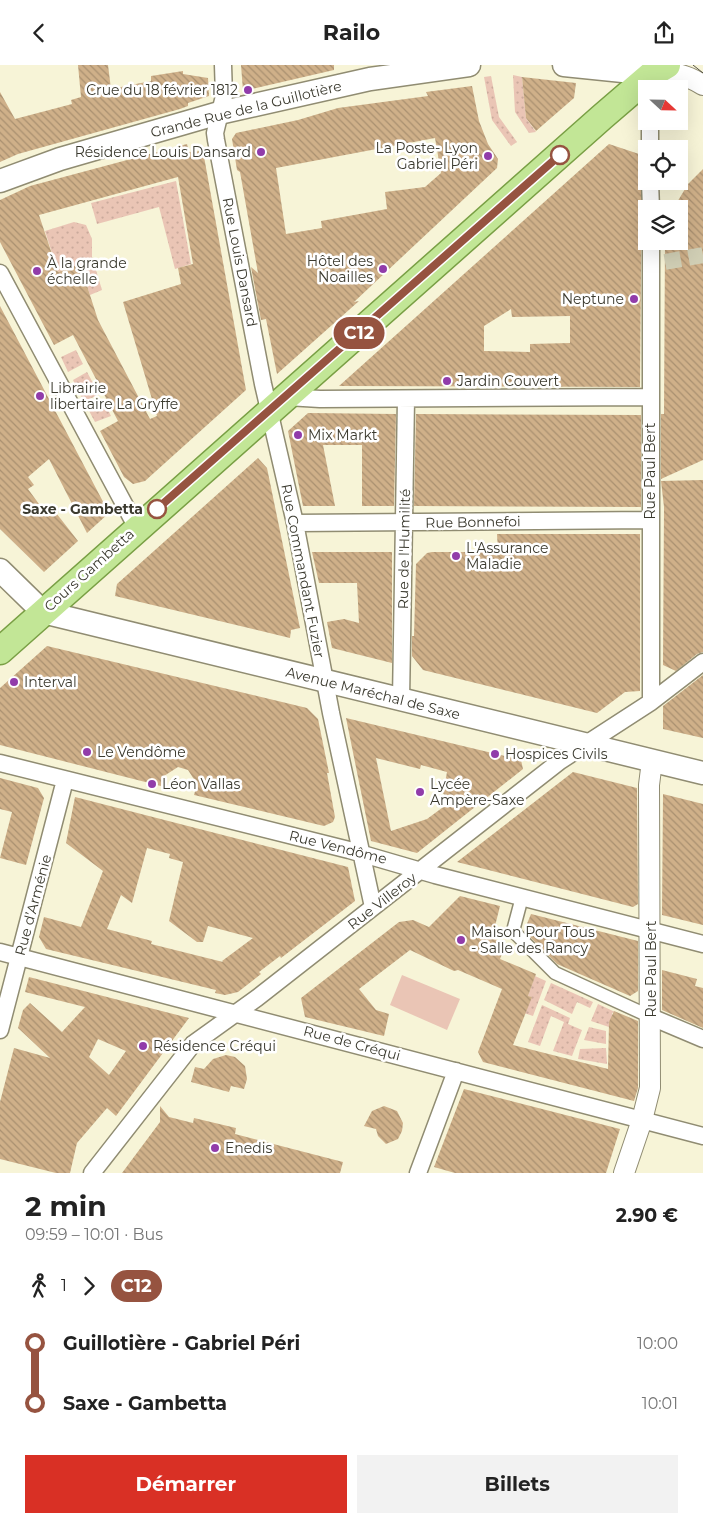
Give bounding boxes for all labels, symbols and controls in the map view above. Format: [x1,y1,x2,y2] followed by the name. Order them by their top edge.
[25,19,53,47] icon: back
[323,19,380,46] text: Railo
[650,19,678,47] icon: share
[149,77,343,141] street label: Grande Rue de la Guillotière
[638,80,688,130] north arrow
[638,80,688,250] map controls
[86,81,238,99] place label: Crue du 18 février 1812
[242,84,254,96] marker: Crue du 18 février 1812
[375,139,478,173] place label: La Poste- Lyon Gabriel Péri
[638,140,688,190] button: locate
[75,143,251,161] place label: Résidence Louis Dansard
[550,145,570,165] unlabelled marker
[255,146,267,158] marker: Résidence Louis Dansard
[482,150,494,162] marker: La Poste- Lyon Gabriel Péri
[219,196,261,328] street label: Rue Louis Dansard
[638,200,688,250] button: layers
[307,252,373,286] place label: Hôtel des Noailles
[47,254,127,288] place label: À la grande échelle
[377,263,389,275] marker: Hôtel des Noailles
[31,265,43,277] marker: À la grande échelle
[562,290,624,308] place label: Neptune
[628,293,640,305] marker: Neptune
[330,317,388,349] line badge: C12
[344,322,374,344] text: C12
[456,372,560,390] place label: Jardin Couvert
[441,375,453,387] marker: Jardin Couvert
[50,379,178,413] place label: Librairie libertaire La Gryffe
[34,390,46,402] marker: Librairie libertaire La Gryffe
[641,422,659,520] street label: Rue Paul Bert
[308,426,378,444] place label: Mix Markt
[292,429,304,441] marker: Mix Markt
[277,482,329,660] street label: Rue Commandant Fuzier
[394,489,414,609] street label: Rue de l'Humilité
[147,499,167,519] marker: Saxe - Gambetta
[22,500,143,518] place label: Saxe - Gambetta
[425,512,521,532] street label: Rue Bonnefoi
[40,525,138,615] street label: Cours Gambetta
[466,539,548,573] place label: L'Assurance Maladie
[450,550,462,562] marker: L'Assurance Maladie
[284,663,462,723] street label: Avenue Maréchal de Saxe
[24,673,77,691] place label: Interval
[8,676,20,688] marker: Interval
[97,743,186,761] place label: Le Vendôme
[505,745,608,763] place label: Hospices Civils
[81,746,93,758] marker: Le Vendôme
[489,748,501,760] marker: Hospices Civils
[162,775,241,793] place label: Léon Vallas
[430,775,525,809] place label: Lycée Ampère-Saxe
[146,778,158,790] marker: Léon Vallas
[414,786,426,798] marker: Lycée Ampère-Saxe
[287,826,389,868] street label: Rue Vendôme
[11,852,55,958] street label: Rue d’Arménie
[344,868,420,933] street label: Rue Villeroy
[642,920,660,1018] street label: Rue Paul Bert
[471,923,595,957] place label: Maison Pour Tous - Salle des Rancy
[455,934,467,946] marker: Maison Pour Tous - Salle des Rancy
[301,1021,403,1065] street label: Rue de Créqui
[153,1037,276,1055] place label: Résidence Créqui
[137,1040,149,1052] marker: Résidence Créqui
[225,1139,273,1157] place label: Enedis
[209,1142,221,1154] marker: Enedis
[25,1189,107,1223] text: 2 min
[616,1204,678,1227] text: 2.90 €
[25,1225,163,1244] text: 09:59 – 10:01 · Bus
[25,1272,53,1300] icon: walk
[75,1272,103,1300] icon: forward
[121,1275,152,1297] text: C12
[61,1276,67,1295] text: 1
[63,1332,300,1355] text: Guillotière - Gabriel Péri
[637,1334,678,1353] text: 10:00
[63,1392,227,1415] text: Saxe - Gambetta
[642,1394,678,1413] text: 10:01
[25,1455,347,1513] button: Démarrer
[357,1455,678,1513] button: Billets

